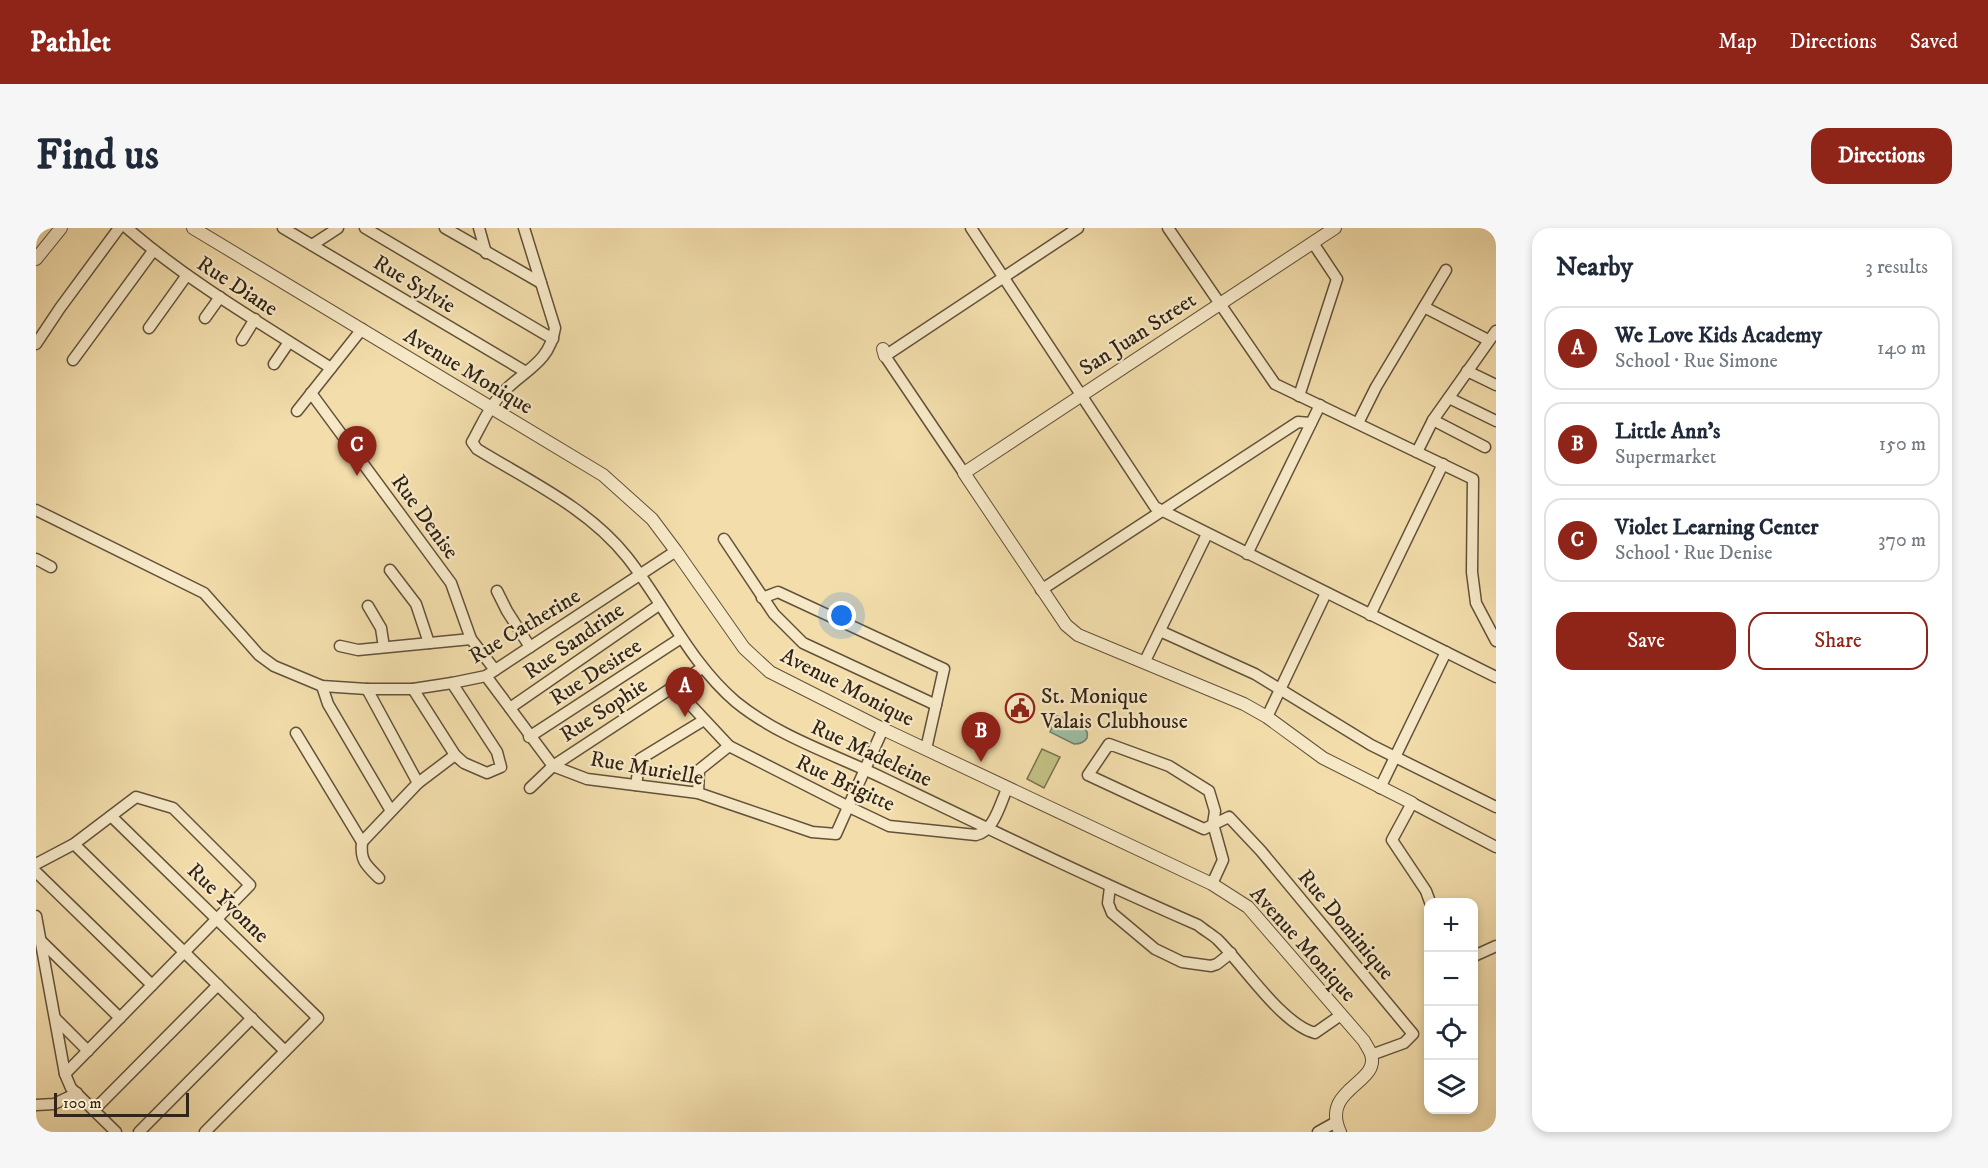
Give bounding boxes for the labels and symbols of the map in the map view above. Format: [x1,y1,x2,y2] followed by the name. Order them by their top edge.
[368,249,460,319] street label: Rue Sylvie
[192,250,283,322] street label: Rue Diane
[1074,287,1201,382] street label: San Juan Street
[399,322,538,421] street label: Avenue Monique
[338,426,376,476] pin: C
[385,469,465,565] street label: Rue Denise
[464,583,585,670] street label: Rue Catherine
[518,597,629,686] street label: Rue Sandrine
[827,601,856,630] your location
[545,633,647,712] street label: Rue Desiree
[776,642,919,733] street label: Avenue Monique
[666,668,704,717] pin: A
[555,672,653,748] street label: Rue Sophie
[1040,683,1188,735] place label: St. Monique Valais Clubhouse
[1004,692,1036,724] public building icon: St. Monique Valais Clubhouse
[962,712,1000,762] pin: B
[807,714,936,793] street label: Rue Madeleine
[588,745,706,792] street label: Rue Murielle
[792,749,899,818] street label: Rue Brigitte
[181,857,275,949] street label: Rue Yvonne
[1292,864,1400,986] street label: Rue Dominique
[1244,881,1362,1007] street label: Avenue Monique
[54,1090,189,1118] scale bar

